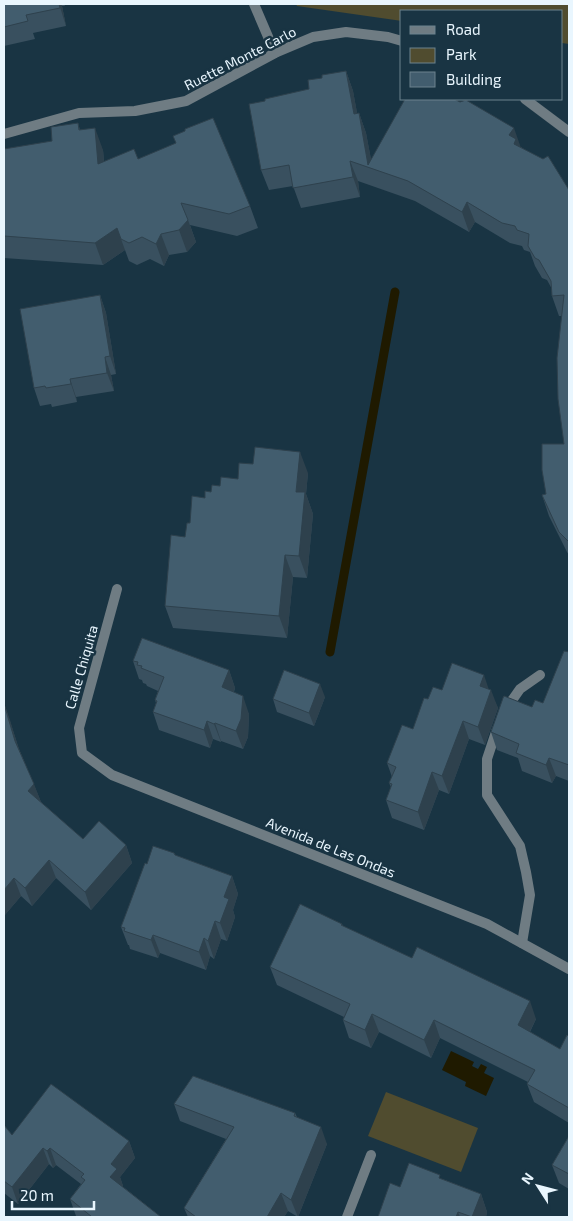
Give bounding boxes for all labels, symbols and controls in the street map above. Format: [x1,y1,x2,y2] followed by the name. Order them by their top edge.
[400,10,563,100] legend
[446,20,481,38] text: Road
[181,22,299,94] street label: Ruette Monte Carlo
[446,45,477,63] text: Park
[446,70,502,88] text: Building
[61,623,101,711] street label: Calle Chiquita
[264,813,398,881] street label: Avenida de Las Ondas
[513,1161,563,1211] north arrow
[517,1169,537,1187] text: N
[12,1178,95,1210] scale bar
[20,1186,54,1204] text: 20 m

